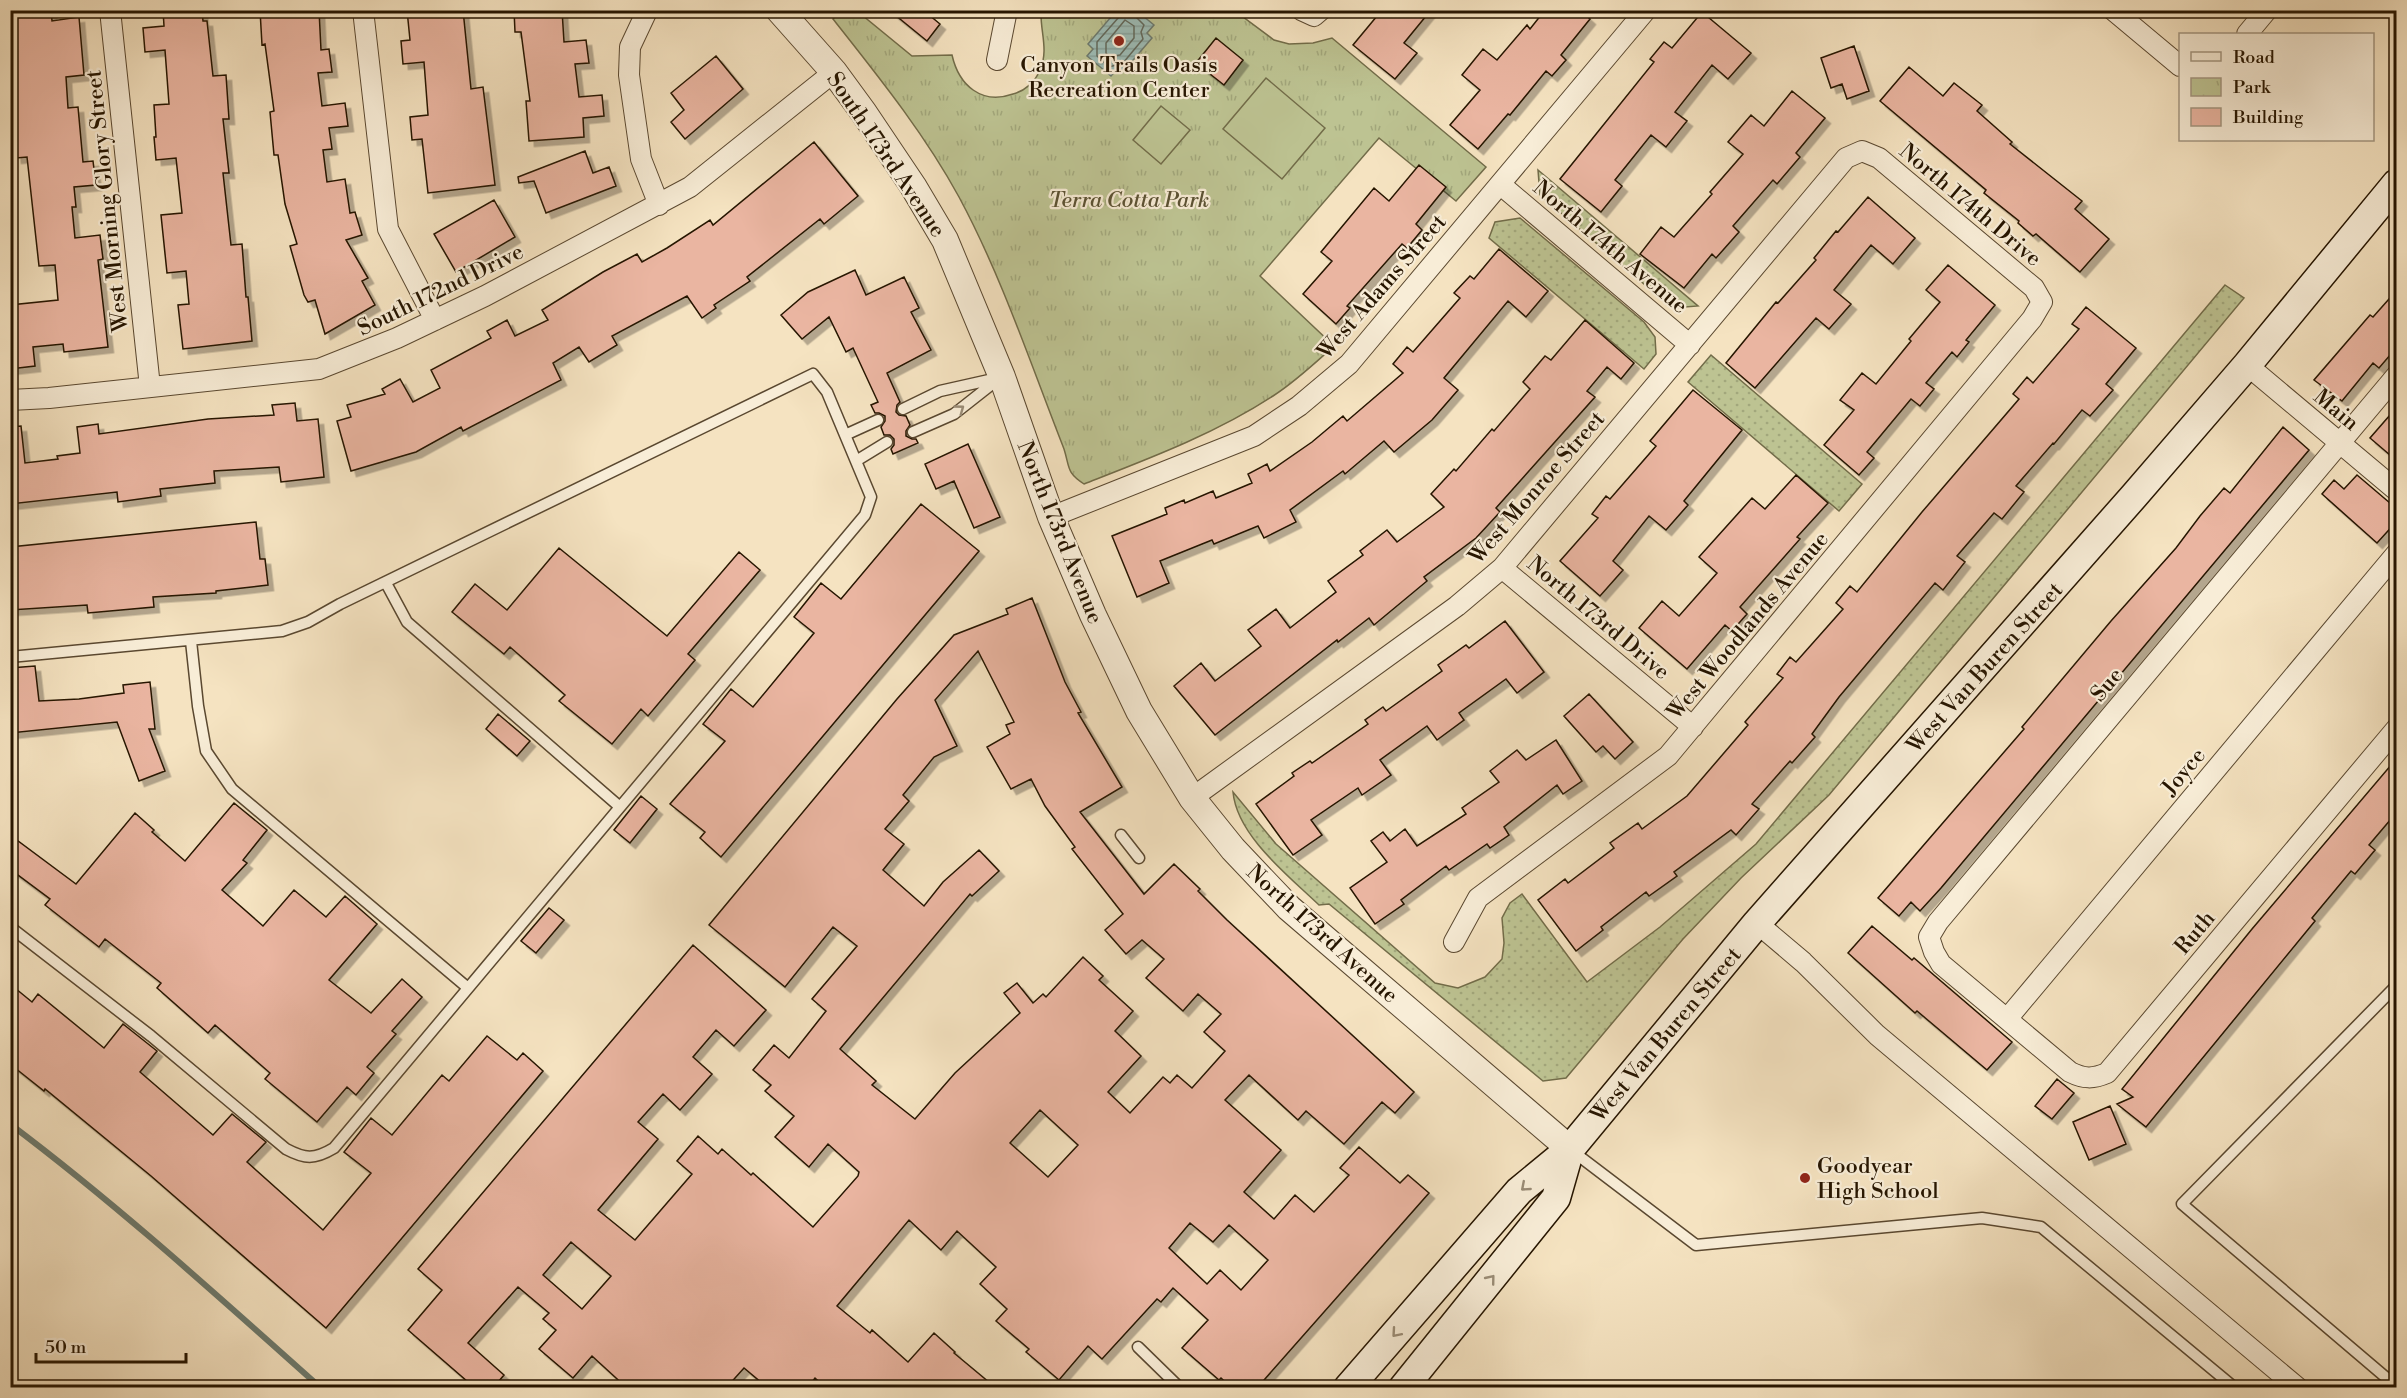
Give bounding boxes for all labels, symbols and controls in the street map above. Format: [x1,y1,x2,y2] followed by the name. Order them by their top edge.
[2179,33,2374,141] legend
[1112,34,1126,48] marker: Canyon Trails Oasis Recreation Center
[2233,46,2276,69] text: Road
[1020,52,1218,104] place label: Canyon Trails Oasis Recreation Center
[820,67,951,243] street label: South 173rd Avenue
[80,68,135,334] street label: West Morning Glory Street
[2233,76,2272,99] text: Park
[2232,106,2304,129] text: Building
[1893,138,2047,272] street label: North 174th Drive
[1527,175,1693,320] street label: North 174th Avenue
[1049,187,1209,214] park label: Terra Cotta Park
[1311,209,1453,366] street label: West Adams Street
[353,239,528,342] street label: South 172nd Drive
[2308,383,2364,437] street label: Main
[954,405,965,416] one-way arrow
[1463,406,1611,571] street label: West Monroe Street
[1011,437,1109,628] street label: North 173rd Avenue
[1661,526,1835,726] street label: West Woodlands Avenue
[1521,551,1675,686] street label: North 173rd Drive
[1901,577,2069,760] street label: West Van Buren Street
[2085,662,2129,708] street label: Sue
[2156,743,2212,802] street label: Joyce
[1241,859,1403,1009] street label: North 173rd Avenue
[2169,906,2221,960] street label: Ruth
[1584,942,1747,1129] street label: West Van Buren Street
[1817,1153,1939,1205] place label: Goodyear High School
[1798,1171,1812,1185] marker: Goodyear High School
[1521,1179,1532,1190] one-way arrow
[1483,1274,1494,1285] one-way arrow
[36,1326,186,1364] scale bar
[1392,1326,1403,1337] one-way arrow
[45,1336,87,1359] text: 50 m

